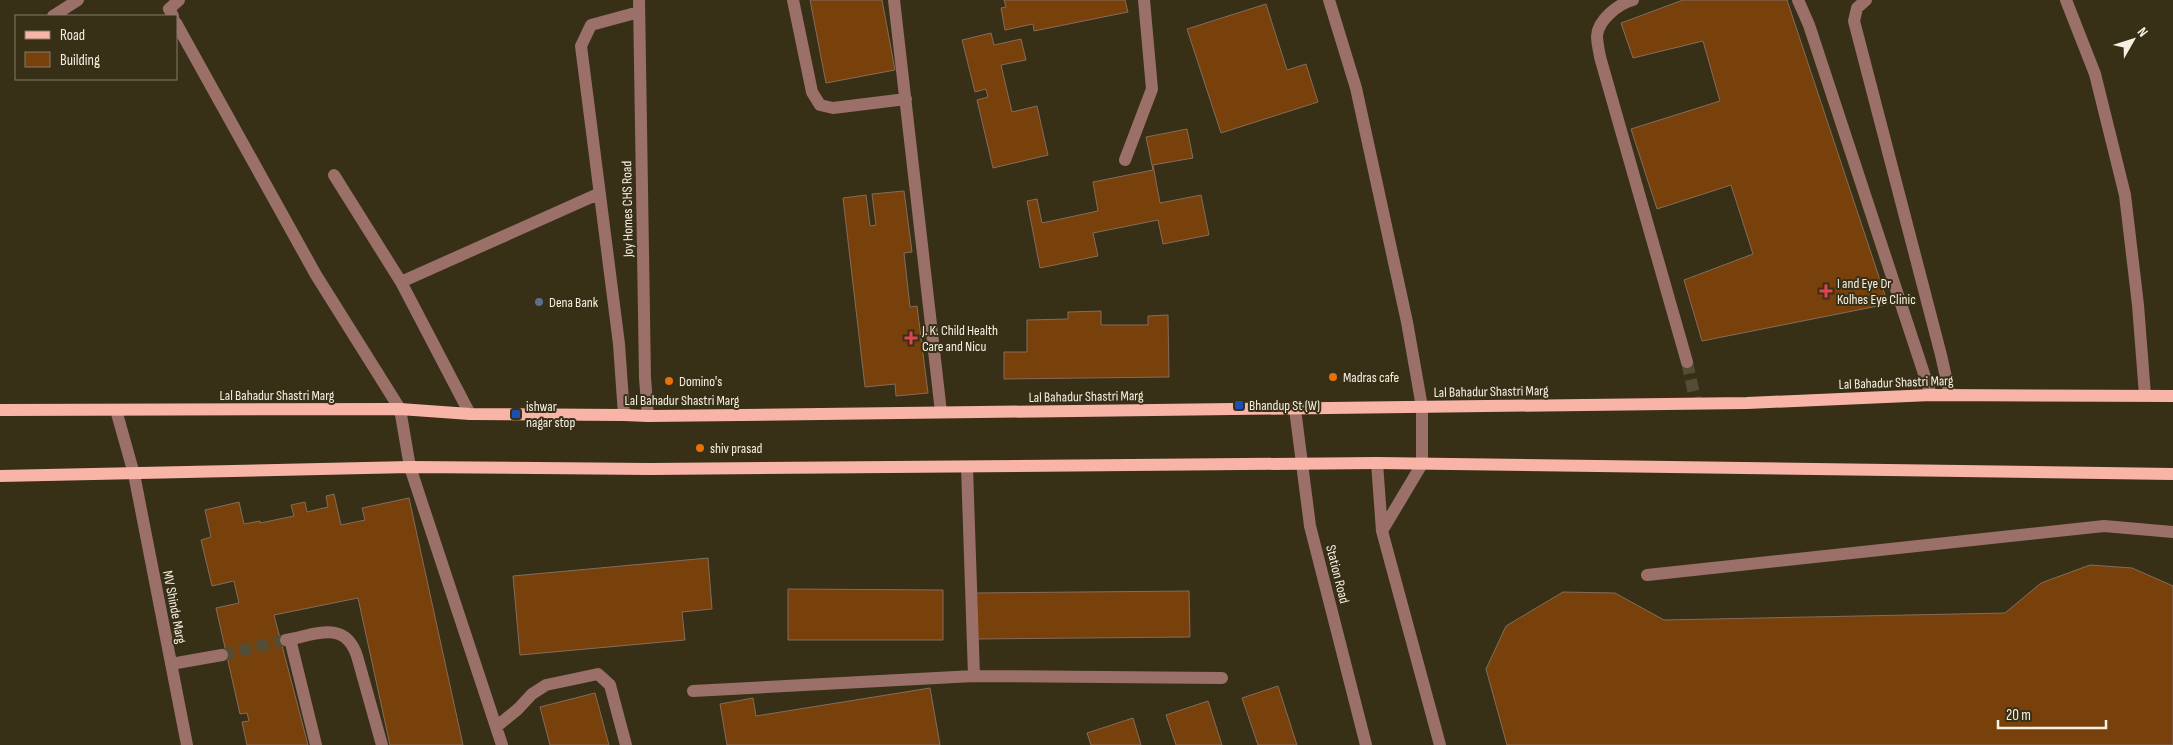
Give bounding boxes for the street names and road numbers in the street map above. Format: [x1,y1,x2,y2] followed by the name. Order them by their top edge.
[618,160,637,258] street label: Joy Homes CHS Road
[1838,372,1954,393] street label: Lal Bahadur Shastri Marg
[1433,382,1549,401] street label: Lal Bahadur Shastri Marg
[220,387,335,404] street label: Lal Bahadur Shastri Marg
[1028,387,1144,406] street label: Lal Bahadur Shastri Marg
[625,392,740,409] street label: Lal Bahadur Shastri Marg
[1322,543,1353,605] street label: Station Road
[159,569,190,645] street label: MV Shinde Marg

